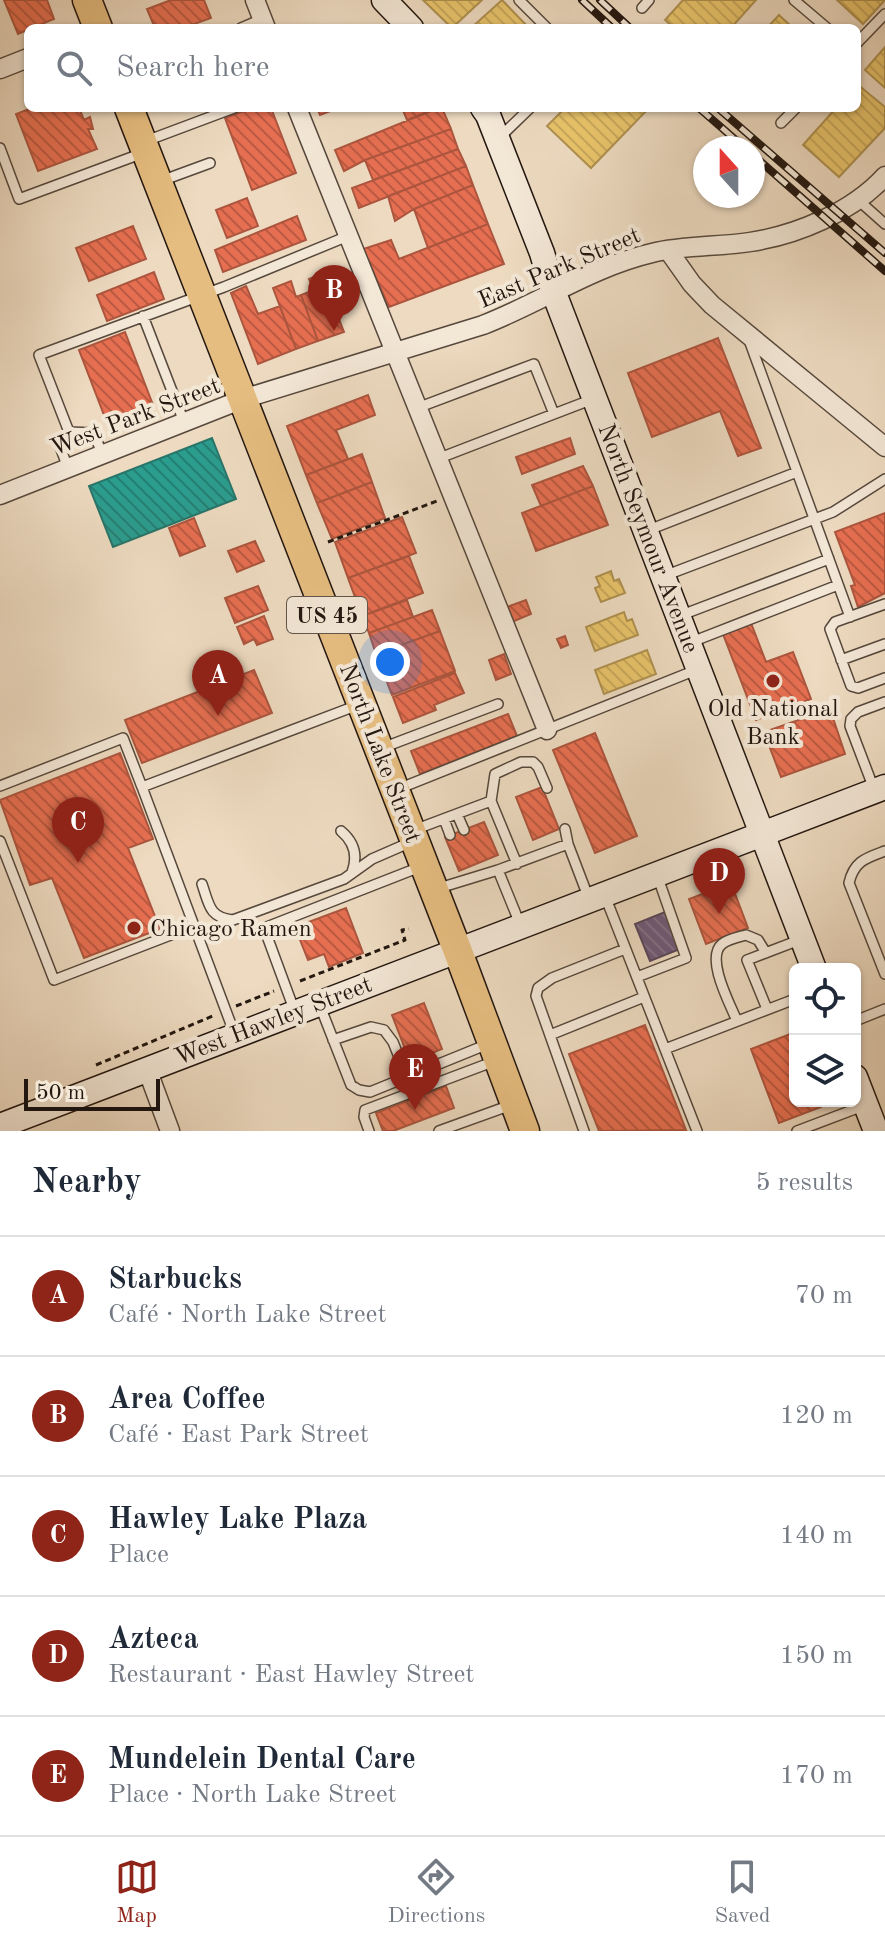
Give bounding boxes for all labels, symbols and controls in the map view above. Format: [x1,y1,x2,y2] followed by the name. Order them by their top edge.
[24,24,861,112] search box
[52,46,96,90] icon: search
[116,53,270,83] text: Search here
[693,136,765,208] north arrow
[475,224,644,314] street label: East Park Street
[308,265,360,331] pin: B
[48,374,224,461] street label: West Park Street
[592,421,702,657] street label: North Seymour Avenue
[287,597,367,633] road number: US 45
[370,642,410,682] your location
[192,650,244,716] pin: A
[334,661,424,847] street label: North Lake Street
[764,672,782,690] marker: Old National Bank
[708,698,838,750] place label: Old National Bank
[52,797,104,863] pin: C
[693,848,745,914] pin: D
[150,918,312,942] place label: Chicago Ramen
[125,919,143,937] marker: Chicago Ramen
[789,963,861,1107] map controls
[789,963,861,1035] button: locate
[172,973,376,1071] street label: West Hawley Street
[789,1035,861,1107] button: layers
[389,1044,441,1110] pin: E
[24,1075,160,1111] scale bar
[36,1082,85,1104] text: 50 m
[32,1166,142,1200] text: Nearby
[755,1170,853,1196] text: 5 results
[108,1265,242,1295] text: Starbucks
[48,1283,68,1309] text: A
[795,1283,853,1309] text: 70 m
[108,1302,387,1328] text: Café · North Lake Street
[108,1385,266,1415] text: Area Coffee
[49,1403,67,1429] text: B
[780,1403,853,1429] text: 120 m
[108,1422,369,1448] text: Café · East Park Street
[108,1505,367,1535] text: Hawley Lake Plaza
[49,1523,67,1549] text: C
[780,1523,853,1549] text: 140 m
[108,1542,169,1568] text: Place
[108,1625,199,1655] text: Azteca
[48,1643,68,1669] text: D
[780,1643,853,1669] text: 150 m
[108,1662,474,1688] text: Restaurant · East Hawley Street
[108,1745,416,1775] text: Mundelein Dental Care
[49,1763,67,1789] text: E
[780,1763,853,1789] text: 170 m
[108,1782,397,1808] text: Place · North Lake Street
[115,1855,159,1930] tab: Map
[388,1855,485,1930] tab: Directions
[714,1855,770,1930] tab: Saved

